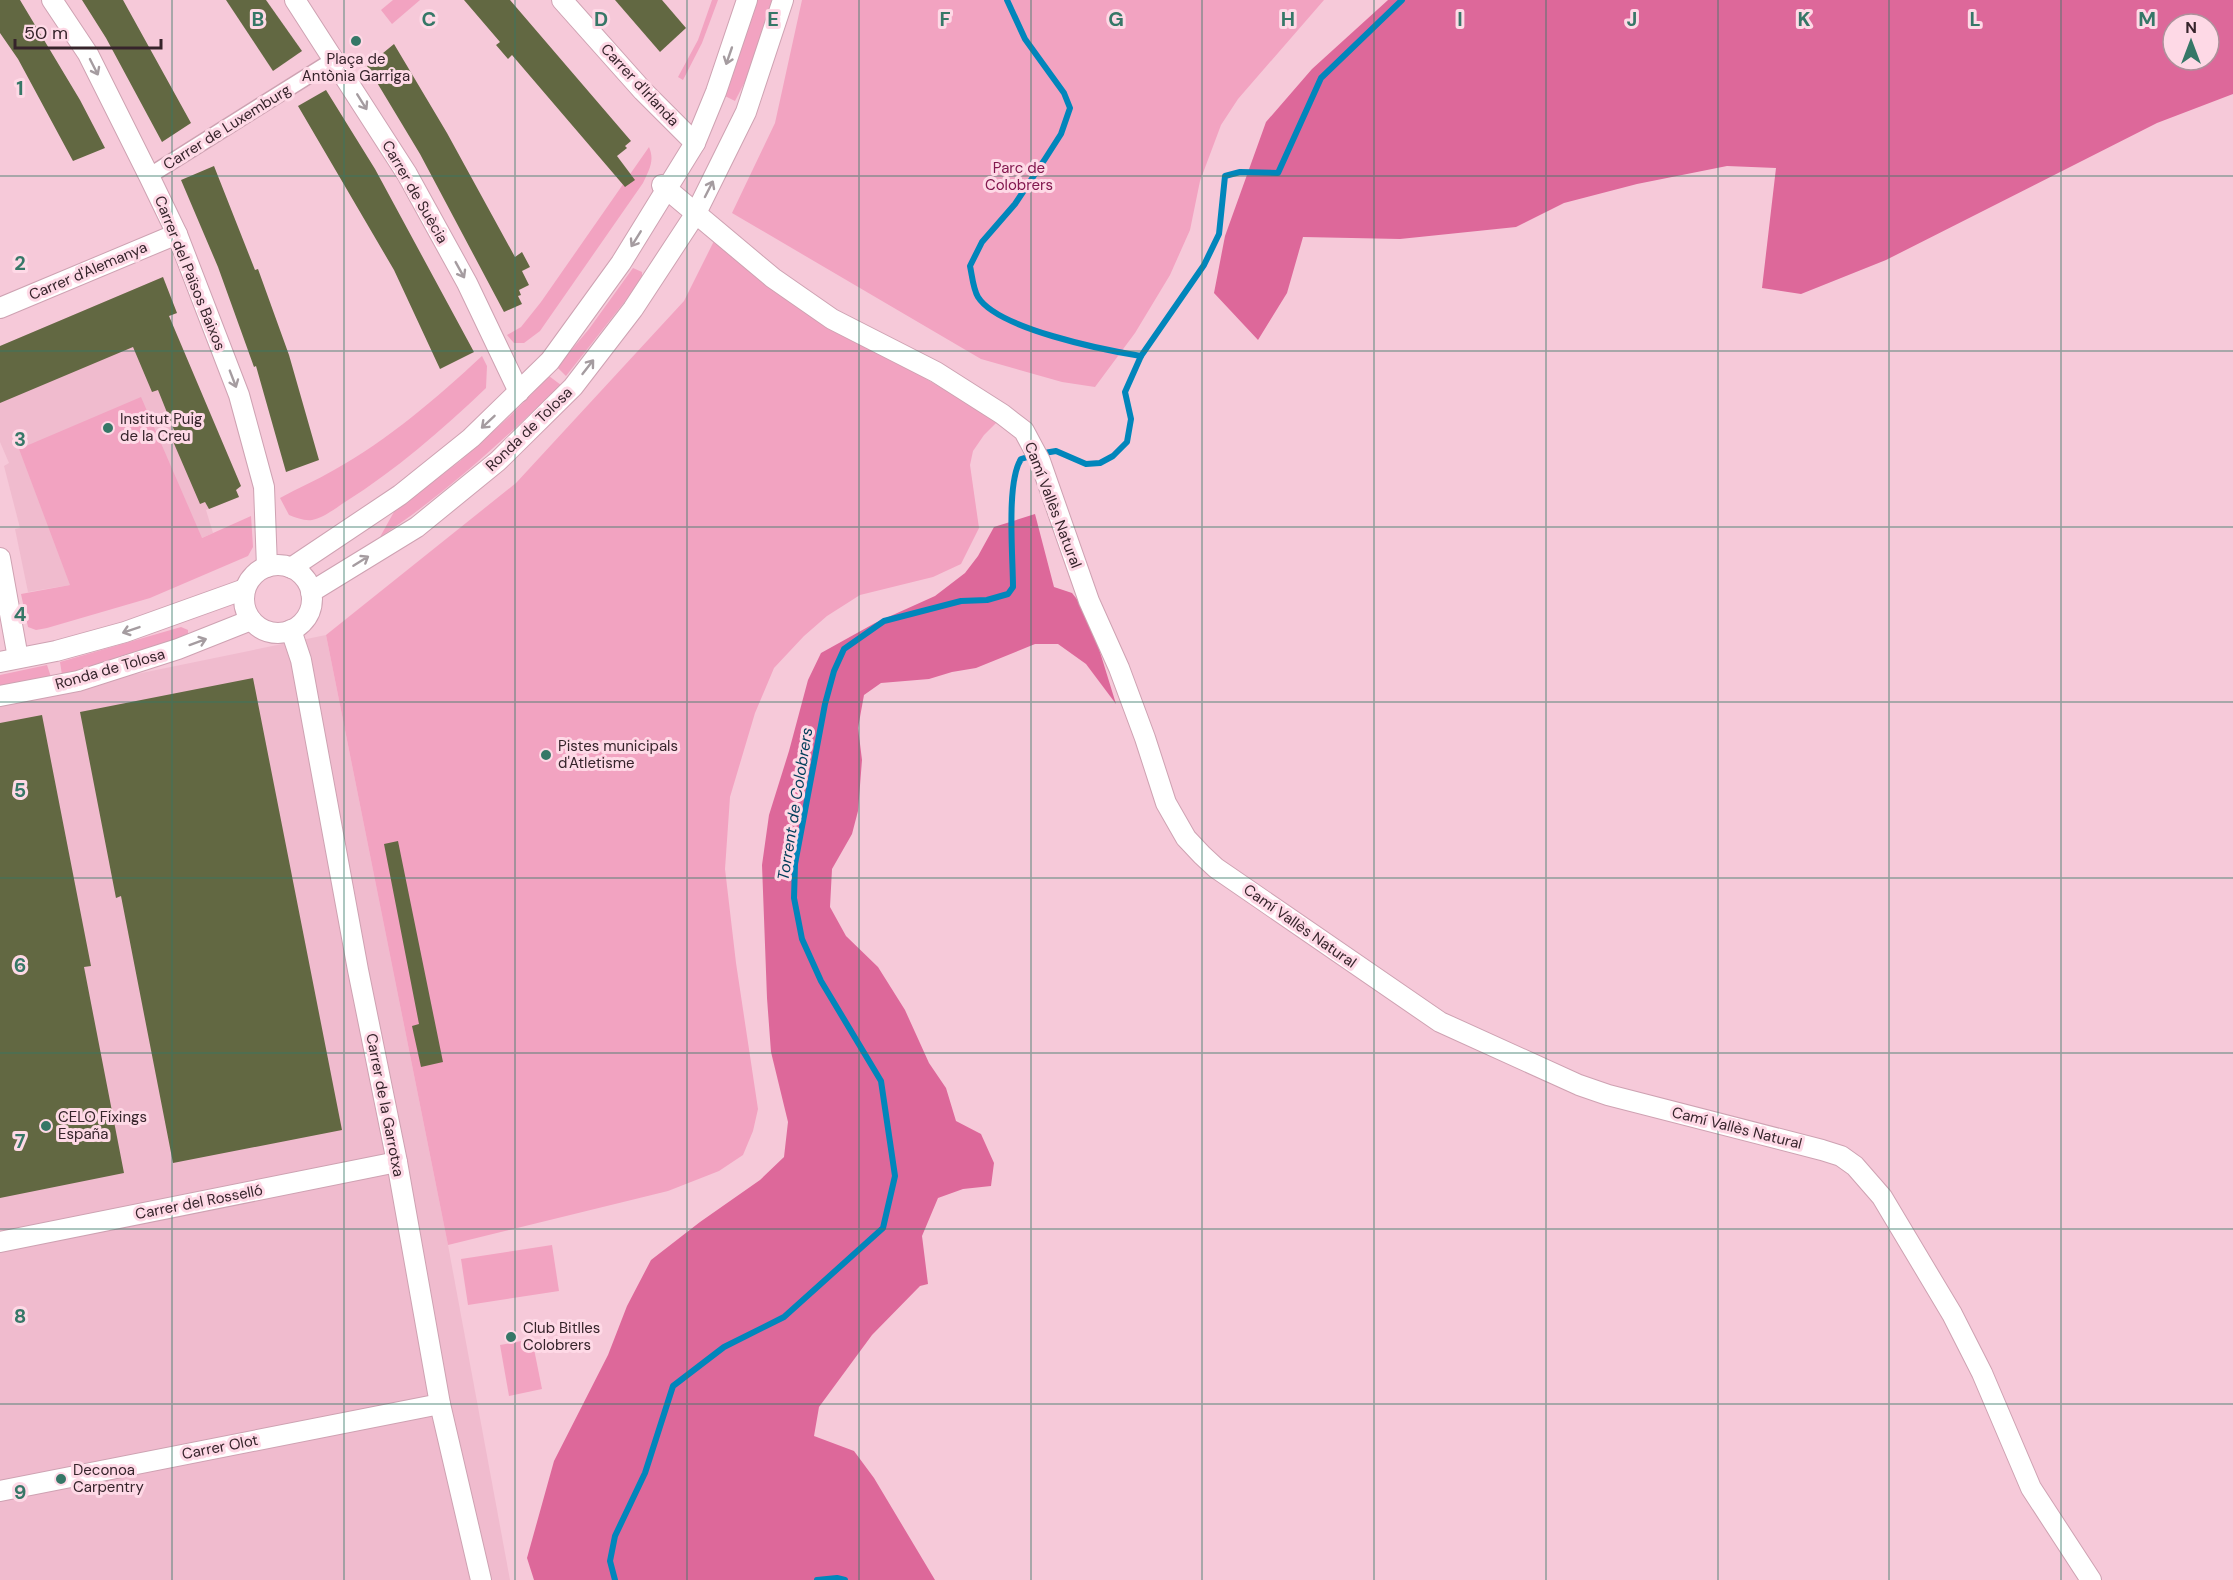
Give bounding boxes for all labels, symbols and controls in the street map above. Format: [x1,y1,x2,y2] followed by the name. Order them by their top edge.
[252,6,264,32] text: B
[422,6,436,32] text: C
[594,6,608,32] text: D
[767,6,779,32] text: E
[939,6,951,32] text: F
[1108,6,1124,32] text: G
[1281,6,1295,32] text: H
[1457,6,1463,32] text: I
[1627,6,1637,32] text: J
[1797,6,1811,32] text: K
[1969,6,1981,32] text: L
[2138,6,2156,32] text: M
[15,12,160,50] scale bar
[2161,12,2221,72] north arrow
[2185,17,2197,38] text: N
[24,21,68,45] text: 50 m
[349,34,363,48] marker: Plaça de Antònia Garriga
[596,39,684,131] street label: Carrer d'Irlanda
[722,46,733,65] one-way arrow
[302,49,410,86] place label: Plaça de Antònia Garriga
[89,58,100,76] one-way arrow
[16,75,24,101] text: 1
[159,80,295,174] street label: Carrer de Luxemburg
[356,93,368,110] one-way arrow
[377,137,453,247] street label: Carrer de Suècia
[985,158,1053,195] park label: Parc de Colobrers
[703,180,715,198] one-way arrow
[150,193,230,353] street label: Carrer del Països Baixos
[630,230,642,247] one-way arrow
[26,237,150,305] street label: Carrer d'Alemanya
[14,250,26,276] text: 2
[454,261,466,278] one-way arrow
[581,360,594,376] one-way arrow
[228,370,239,388] one-way arrow
[481,382,577,476] street label: Ronda de Tolosa
[120,409,202,446] place label: Institut Puig de la Creu
[480,415,495,429] one-way arrow
[101,421,115,435] marker: Institut Puig de la Creu
[14,426,26,452] text: 3
[1020,439,1086,571] street label: Camí Vallès Natural
[352,555,369,567] one-way arrow
[14,601,27,627] text: 4
[122,625,141,636] one-way arrow
[188,636,207,647] one-way arrow
[53,644,167,694] street label: Ronda de Tolosa
[773,726,817,882] water label: Torrent de Colobrers
[558,736,678,773] place label: Pistes municipals d'Atletisme
[539,748,553,762] marker: Pistes municipals d'Atletisme
[14,777,26,803] text: 5
[1240,880,1360,972] street label: Camí Vallès Natural
[14,952,26,978] text: 6
[361,1032,409,1178] street label: Carrer de la Garrotxa
[1670,1102,1804,1154] street label: Camí Vallès Natural
[58,1107,147,1144] place label: CELO Fixings España
[39,1119,53,1133] marker: CELO Fixings España
[15,1128,26,1154] text: 7
[133,1180,265,1224] street label: Carrer del Rosselló
[14,1303,26,1329] text: 8
[523,1318,600,1355] place label: Club Bitlles Colobrers
[504,1330,518,1344] marker: Club Bitlles Colobrers
[180,1430,260,1464] street label: Carrer Olot
[73,1460,144,1497] place label: Deconoa Carpentry
[54,1472,68,1486] marker: Deconoa Carpentry
[14,1479,26,1505] text: 9

